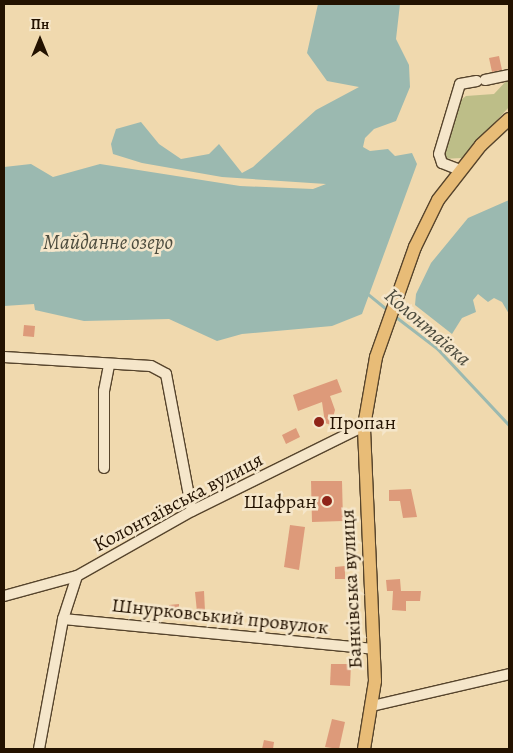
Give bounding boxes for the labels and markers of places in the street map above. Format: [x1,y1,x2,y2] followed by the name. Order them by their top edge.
[329,410,396,434] place label: Пропан
[313,416,325,428] marker: Пропан
[243,489,317,513] place label: Шафран
[321,495,333,507] marker: Шафран

